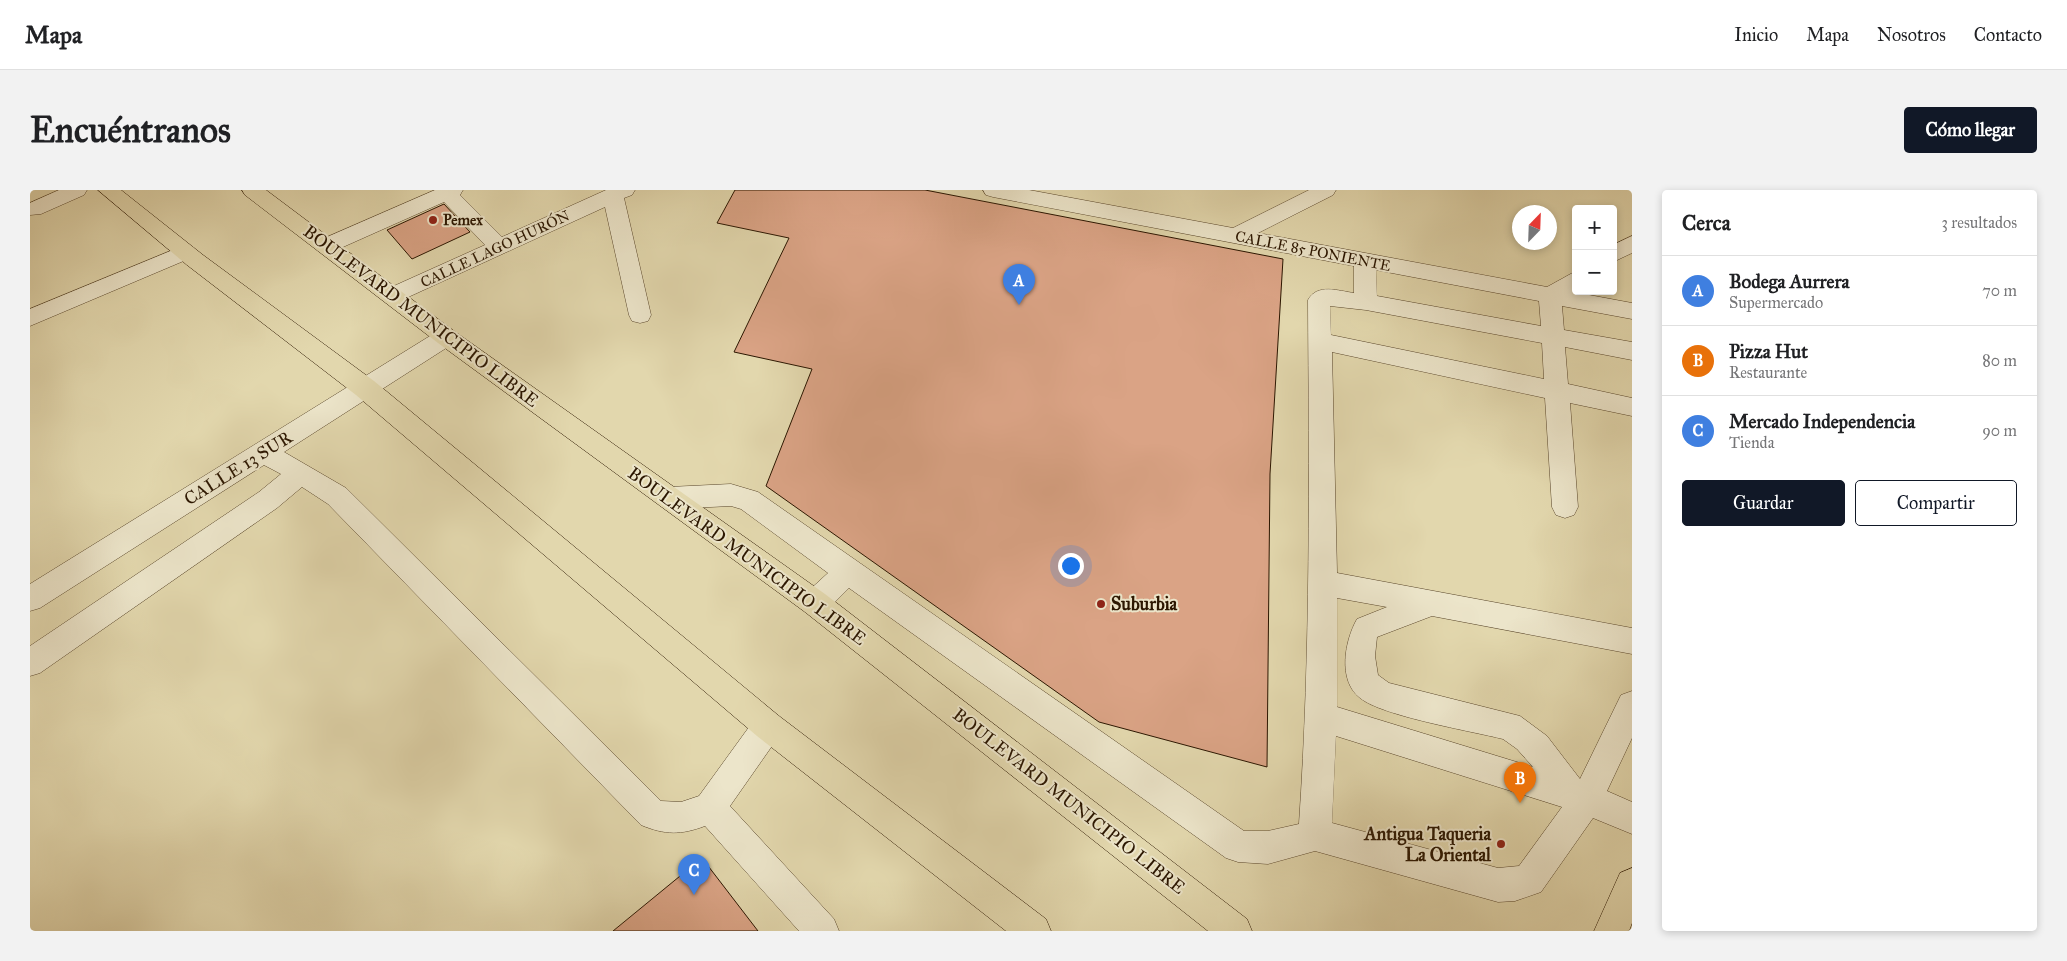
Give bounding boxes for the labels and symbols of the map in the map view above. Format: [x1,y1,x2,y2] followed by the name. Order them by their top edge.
[1512,205,1557,250] north arrow
[417,206,573,291] street label: CALLE LAGO HURÓN
[443,211,483,229] place label: Pemex
[427,214,439,226] marker: Pemex
[299,220,543,412] street label: BOULEVARD MUNICIPIO LIBRE
[1234,227,1393,275] street label: CALLE 85 PONIENTE
[1003,264,1035,305] pin: A
[180,425,297,510] street label: CALLE 13 SUR
[624,462,871,650] street label: BOULEVARD MUNICIPIO LIBRE
[1058,553,1084,579] your location
[1111,593,1178,615] place label: Suburbia
[1095,598,1107,610] marker: Suburbia
[948,703,1190,899] street label: BOULEVARD MUNICIPIO LIBRE
[1504,762,1536,803] pin: B
[1363,823,1492,866] place label: Antigua Taqueria La Oriental
[1495,838,1507,850] marker: Antigua Taqueria La Oriental
[678,854,710,895] pin: C

